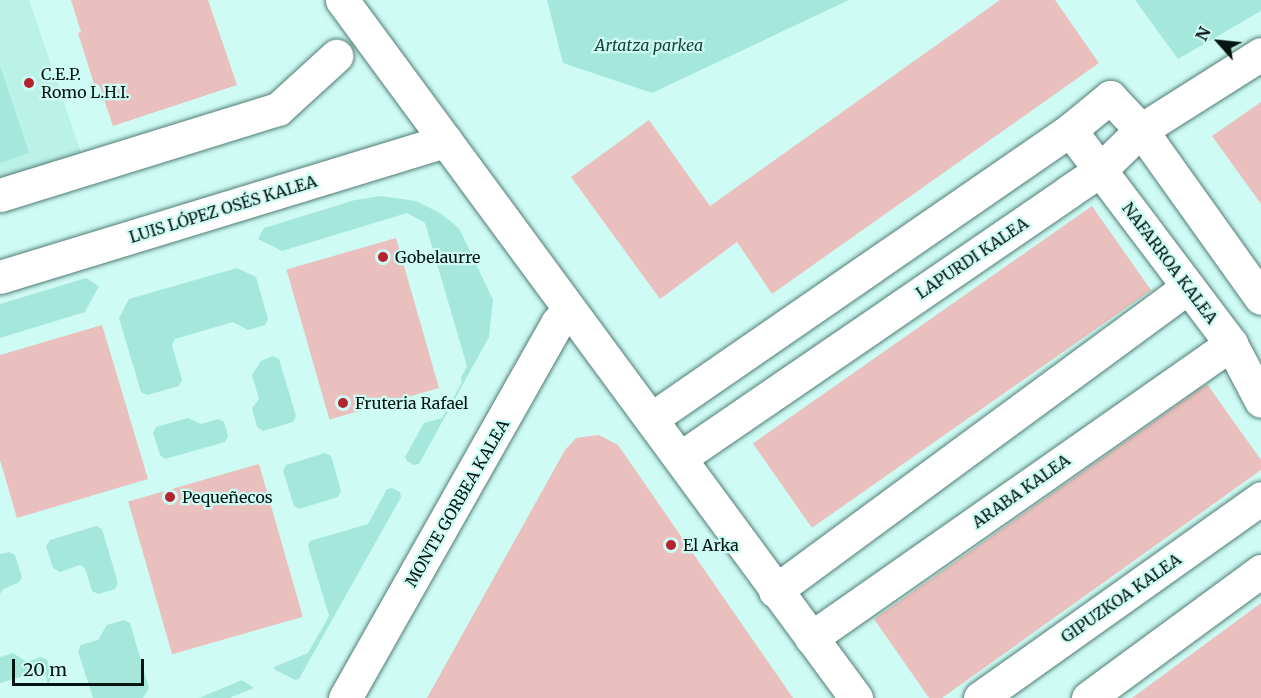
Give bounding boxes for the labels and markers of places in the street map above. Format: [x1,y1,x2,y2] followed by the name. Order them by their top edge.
[41,64,130,102] place label: C.E.P. Romo L.H.I.
[22,76,36,90] marker: C.E.P. Romo L.H.I.
[395,247,480,267] place label: Gobelaurre
[376,250,390,264] marker: Gobelaurre
[355,393,468,413] place label: Fruteria Rafael
[336,396,350,410] marker: Fruteria Rafael
[182,487,273,507] place label: Pequeñecos
[163,490,177,504] marker: Pequeñecos
[683,535,739,555] place label: El Arka
[664,538,678,552] marker: El Arka

